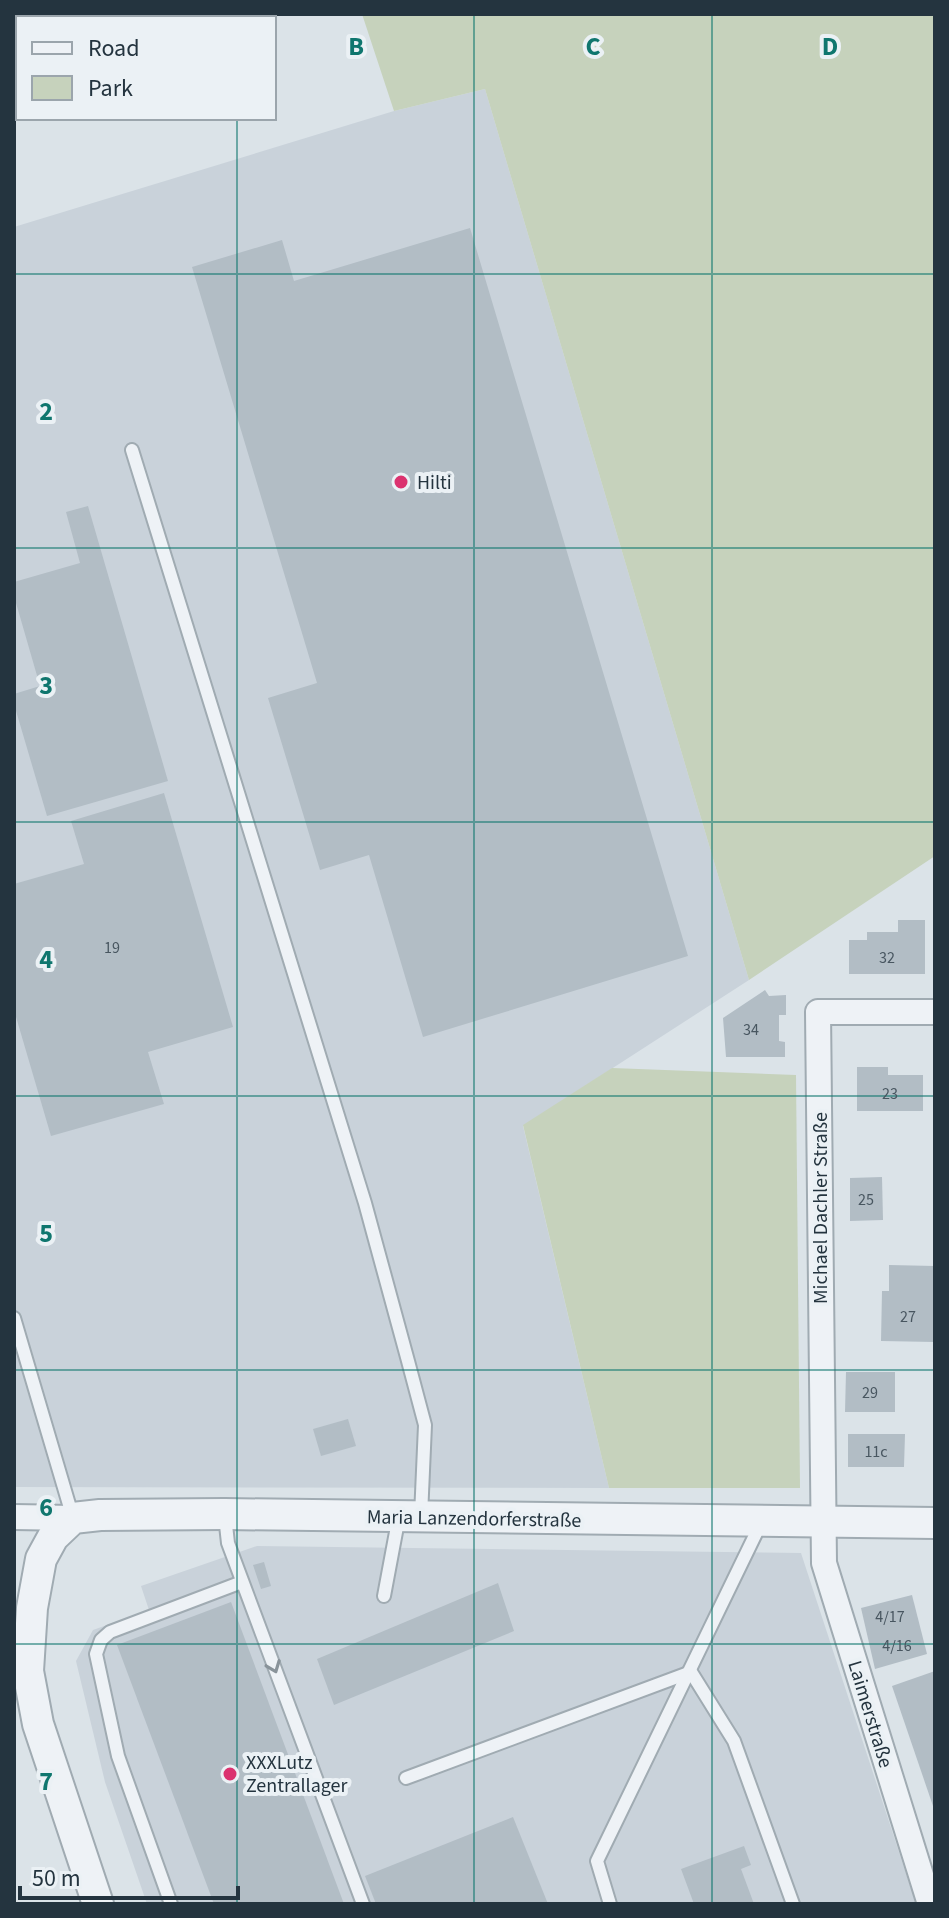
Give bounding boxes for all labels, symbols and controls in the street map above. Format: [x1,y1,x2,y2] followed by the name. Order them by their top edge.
[16,16,276,120] legend
[348,28,364,65] text: B
[585,28,601,65] text: C
[822,28,838,65] text: D
[88,31,140,66] text: Road
[88,71,133,106] text: Park
[39,393,53,430] text: 2
[417,469,452,497] place label: Hilti
[392,473,410,491] marker: Hilti
[39,667,53,704] text: 3
[104,937,120,959] house number: 19
[39,941,53,978] text: 4
[879,947,895,969] house number: 32
[743,1019,759,1041] house number: 34
[882,1083,898,1105] house number: 23
[807,1112,835,1304] street label: Michael Dachler Straße
[858,1189,874,1211] house number: 25
[39,1215,53,1252] text: 5
[900,1306,916,1328] house number: 27
[862,1382,878,1404] house number: 29
[864,1441,888,1463] house number: 11c
[39,1489,53,1526] text: 6
[367,1503,582,1535] street label: Maria Lanzendorferstraße
[875,1606,905,1628] house number: 4/17
[882,1635,912,1657] house number: 4/16
[840,1657,900,1771] street label: Laimerstraße
[264,1659,281,1673] one-way arrow
[246,1749,348,1800] place label: XXXLutz Zentrallager
[39,1763,53,1800] text: 7
[221,1765,239,1783] marker: XXXLutz Zentrallager
[20,1850,238,1900] scale bar
[32,1861,81,1896] text: 50 m

